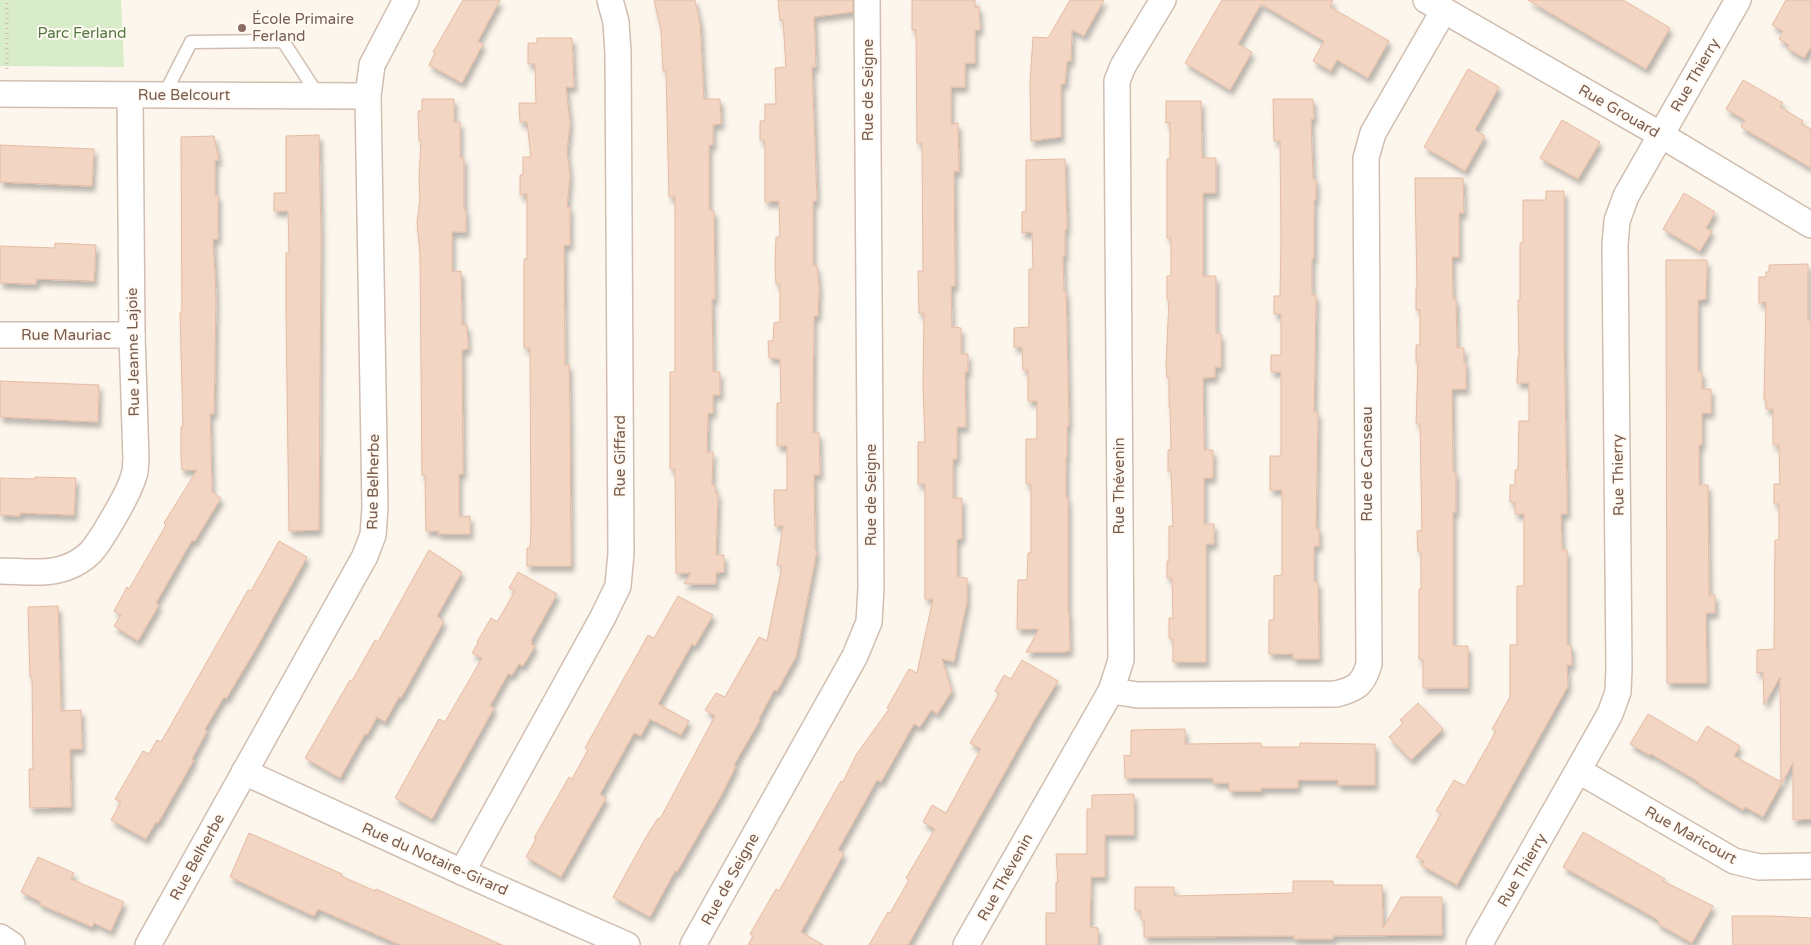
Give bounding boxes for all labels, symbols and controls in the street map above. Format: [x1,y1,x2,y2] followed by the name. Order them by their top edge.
[252,10,354,45] place label: École Primaire Ferland
[236,22,248,34] marker: École Primaire Ferland
[37,24,127,42] park label: Parc Ferland
[1667,35,1723,115] street label: Rue Thierry
[859,39,877,141] street label: Rue de Seigne
[1575,81,1663,141] street label: Rue Grouard
[138,86,230,104] street label: Rue Belcourt
[123,287,143,417] street label: Rue Jeanne Lajoie
[21,326,111,344] street label: Rue Mauriac
[1358,406,1376,522] street label: Rue de Canseau
[611,415,629,497] street label: Rue Giffard
[363,434,383,530] street label: Rue Belherbe
[1608,434,1628,516] street label: Rue Thierry
[1110,437,1128,535] street label: Rue Thévenin
[862,444,880,546] street label: Rue de Seigne
[1642,802,1740,868] street label: Rue Maricourt
[166,811,228,903] street label: Rue Belherbe
[359,819,511,899] street label: Rue du Notaire-Girard
[697,830,763,928] street label: Rue de Seigne
[974,830,1036,924] street label: Rue Thévenin
[1494,830,1550,910] street label: Rue Thierry

